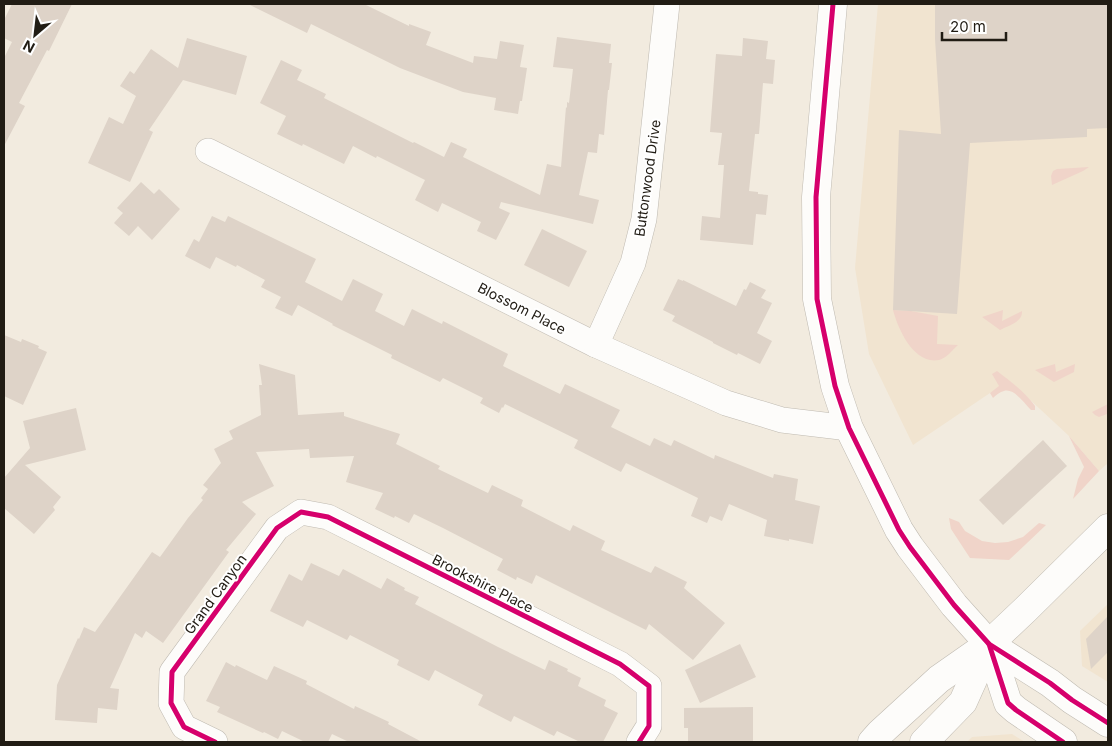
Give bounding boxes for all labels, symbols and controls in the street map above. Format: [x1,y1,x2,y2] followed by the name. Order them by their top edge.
[10,10,60,60] north arrow
[942,10,1006,42] scale bar
[950,17,986,36] text: 20 m
[20,37,37,57] text: N
[630,118,664,238] street label: Buttonwood Drive
[475,278,569,338] street label: Blossom Place
[430,550,536,616] street label: Brookshire Place
[180,551,250,637] street label: Grand Canyon

